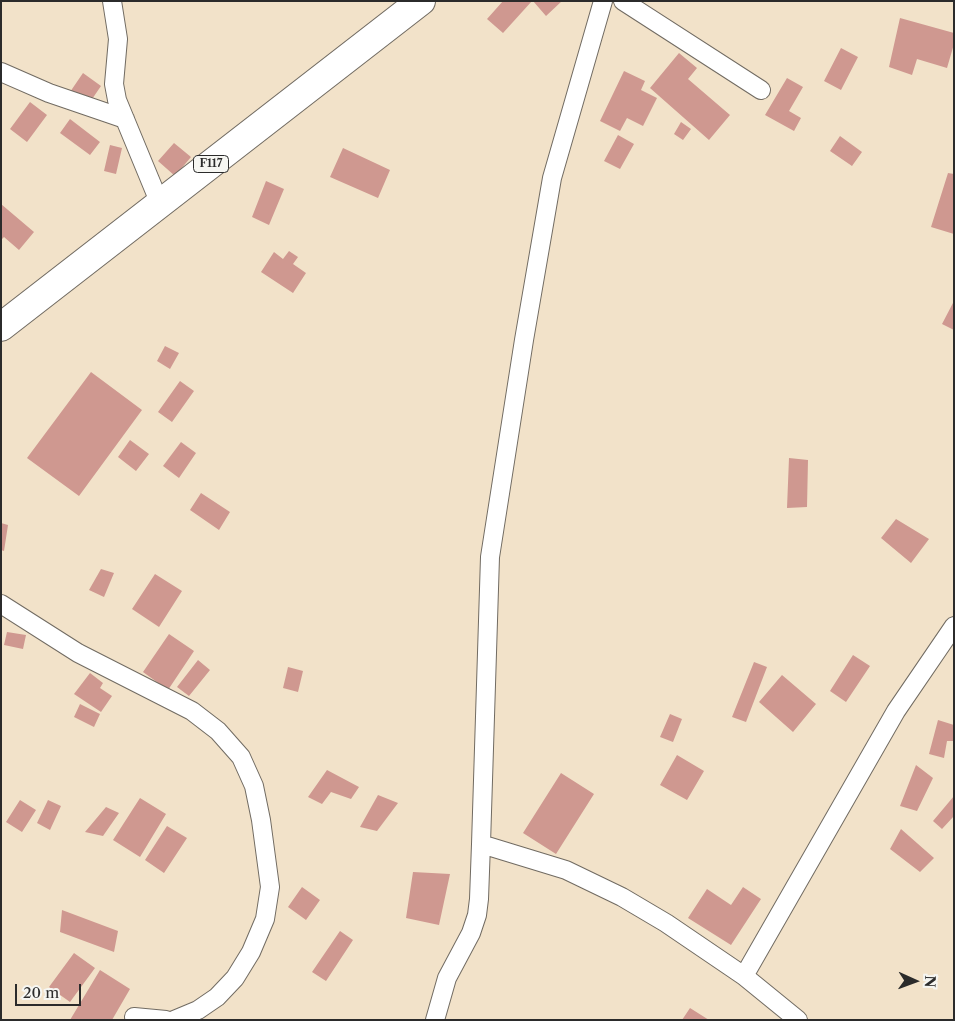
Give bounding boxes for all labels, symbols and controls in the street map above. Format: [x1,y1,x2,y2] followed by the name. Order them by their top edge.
[194,156,228,172] road number: F117
[890,956,940,1006] north arrow
[18,974,84,1006] scale bar
[921,975,939,988] text: N
[23,983,59,1002] text: 20 m

